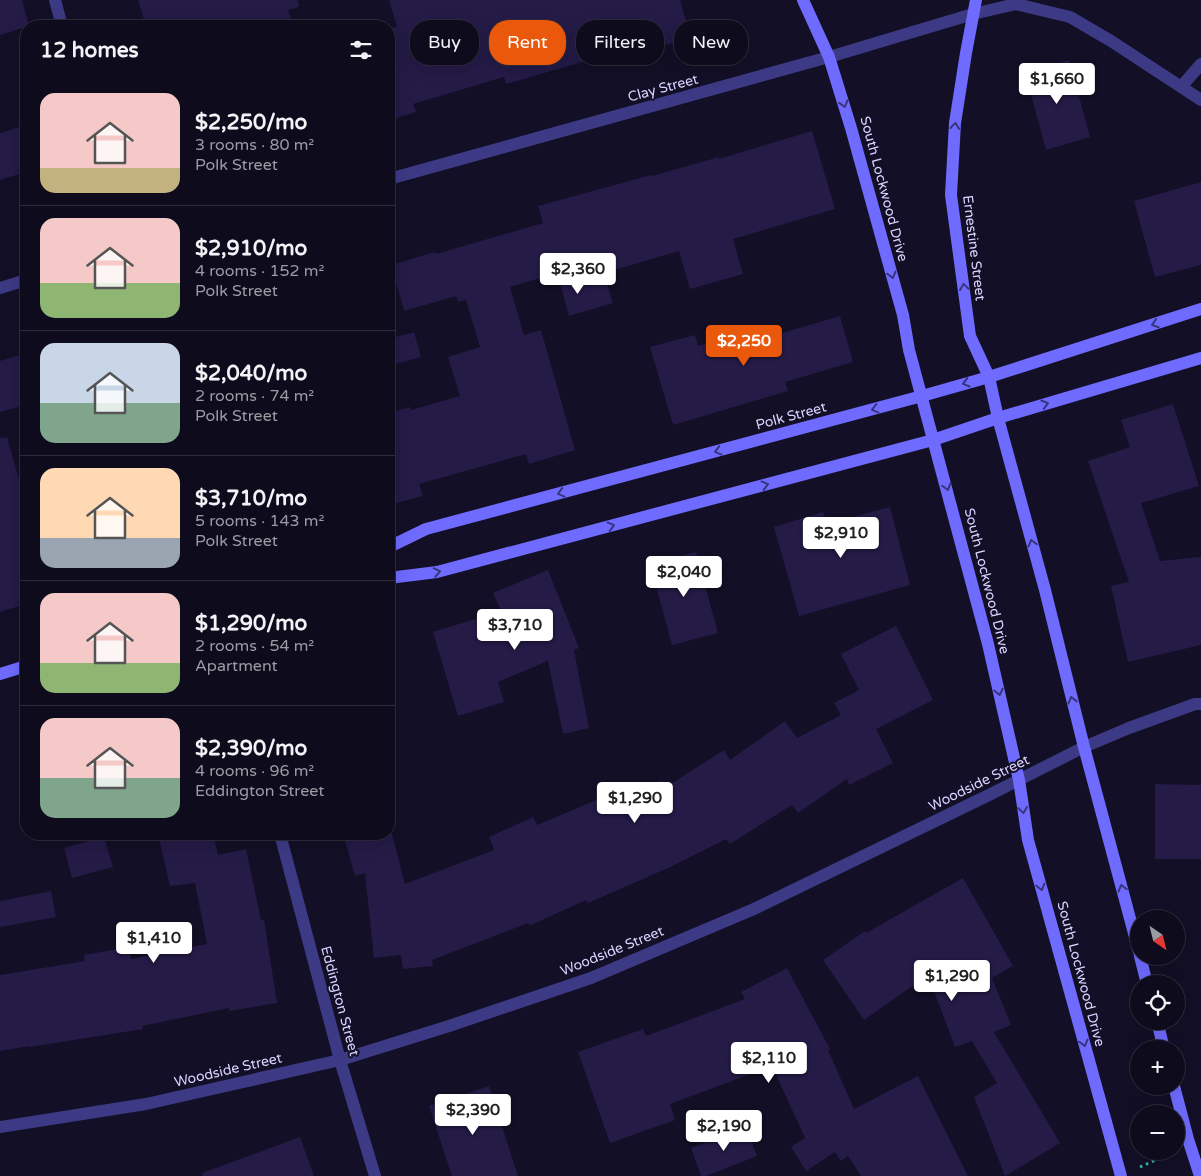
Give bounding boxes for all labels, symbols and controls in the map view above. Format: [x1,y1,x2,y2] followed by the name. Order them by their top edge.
[410,20,479,65] chip: Buy
[489,20,566,65] chip: Rent
[576,20,664,65] chip: Filters
[674,20,748,65] chip: New
[347,36,375,64] icon: filters
[40,38,139,63] text: 12 homes
[1016,62,1098,105] pin: $1,660
[1030,69,1084,89] text: $1,660
[626,70,701,106] street label: Clay Street
[838,99,848,108] one-way arrow
[195,110,307,135] text: $2,250/mo
[80,113,140,173] icon: home
[856,114,912,264] street label: South Lockwood Drive
[949,122,960,130] one-way arrow
[195,135,314,155] text: 3 rooms · 80 m²
[195,155,278,175] text: Polk Street
[959,194,989,302] street label: Ernestine Street
[195,236,307,261] text: $2,910/mo
[80,238,140,298] icon: home
[537,252,619,295] pin: $2,360
[551,259,605,279] text: $2,360
[195,261,324,281] text: 4 rooms · 152 m²
[886,271,897,280] one-way arrow
[195,281,278,301] text: Polk Street
[959,283,969,292] one-way arrow
[1151,318,1159,328] one-way arrow
[703,324,785,367] pin: $2,250
[717,331,771,351] text: $2,250
[195,361,307,386] text: $2,040/mo
[80,363,140,423] icon: home
[963,378,971,388] one-way arrow
[195,386,314,406] text: 2 rooms · 74 m²
[754,398,829,434] street label: Polk Street
[1041,400,1049,410] one-way arrow
[870,403,879,414] one-way arrow
[195,406,278,426] text: Polk Street
[713,445,722,456] one-way arrow
[760,481,768,491] one-way arrow
[941,483,951,491] one-way arrow
[195,486,307,511] text: $3,710/mo
[556,487,565,498] one-way arrow
[80,488,140,548] icon: home
[961,506,1013,656] street label: South Lockwood Drive
[195,511,324,531] text: 5 rooms · 143 m²
[800,516,882,559] pin: $2,910
[607,522,615,532] one-way arrow
[814,523,868,543] text: $2,910
[195,531,278,551] text: Polk Street
[1028,539,1038,547] one-way arrow
[643,556,725,598] pin: $2,040
[657,562,711,582] text: $2,040
[433,567,441,578] one-way arrow
[474,608,556,651] pin: $3,710
[195,611,307,636] text: $1,290/mo
[80,613,140,673] icon: home
[488,615,542,635] text: $3,710
[195,636,314,656] text: 2 rooms · 54 m²
[195,656,278,676] text: Apartment
[993,688,1004,696] one-way arrow
[1068,697,1078,705] one-way arrow
[195,736,307,761] text: $2,390/mo
[80,738,140,798] icon: home
[926,751,1033,815] street label: Woodside Street
[195,761,314,781] text: 4 rooms · 96 m²
[195,781,324,801] text: Eddington Street
[594,782,676,824] pin: $1,290
[608,788,662,808] text: $1,290
[1018,806,1028,814] one-way arrow
[1036,882,1046,890] one-way arrow
[1117,884,1128,893] one-way arrow
[1053,899,1109,1049] street label: South Lockwood Drive
[1130,910,1185,965] north arrow
[1130,910,1185,1160] map controls
[113,922,195,964] pin: $1,410
[558,922,667,979] street label: Woodside Street
[127,928,181,948] text: $1,410
[317,944,363,1058] street label: Eddington Street
[911,960,993,1002] pin: $1,290
[925,966,979,986] text: $1,290
[1130,975,1185,1030] button: locate
[1079,1039,1089,1047] one-way arrow
[1130,1040,1185,1095] button: +
[728,1042,810,1084] pin: $2,110
[742,1048,796,1068] text: $2,110
[172,1049,284,1091] street label: Woodside Street
[432,1094,514,1136] pin: $2,390
[446,1100,500,1120] text: $2,390
[1130,1105,1185,1160] button: −
[683,1110,765,1152] pin: $2,190
[697,1116,751,1136] text: $2,190

